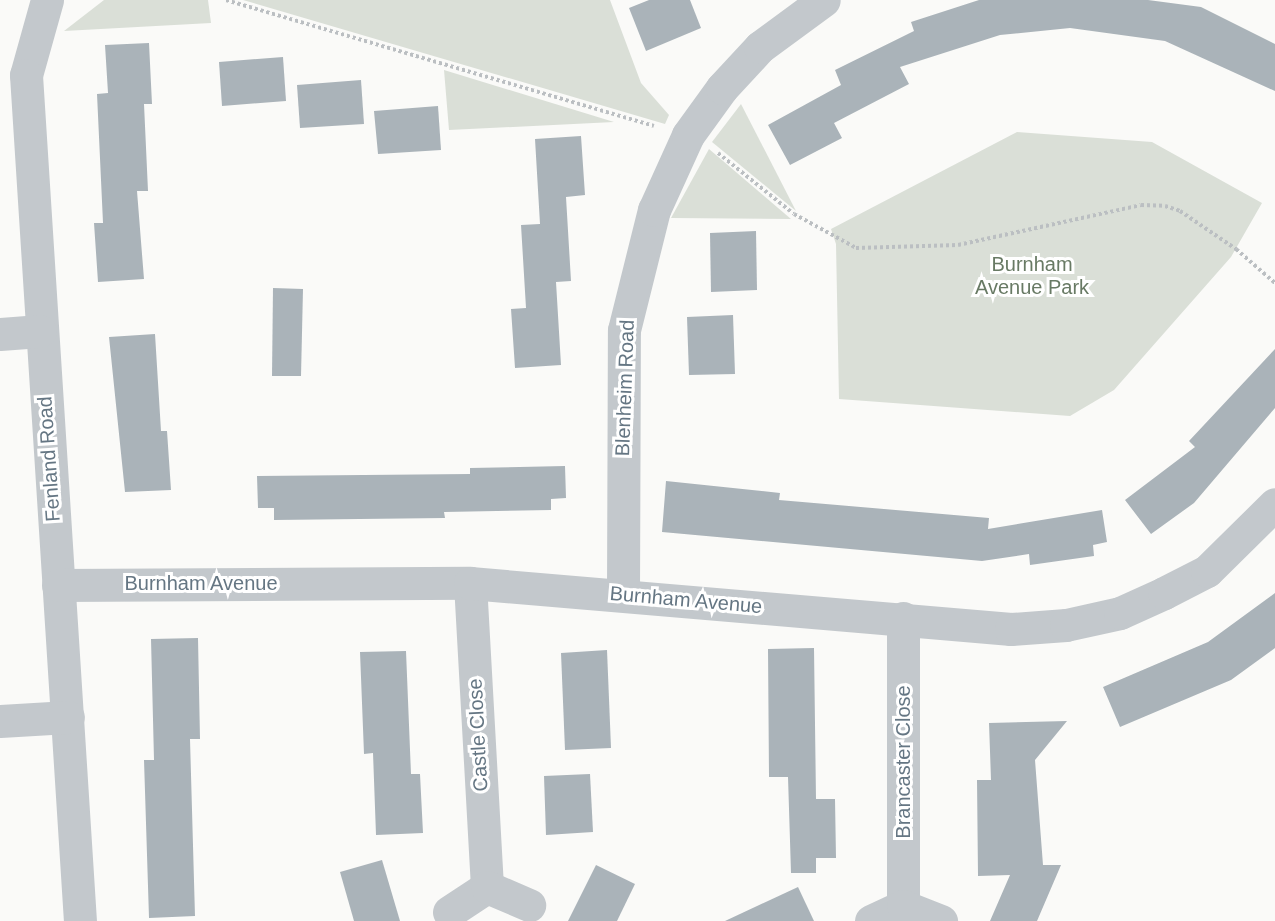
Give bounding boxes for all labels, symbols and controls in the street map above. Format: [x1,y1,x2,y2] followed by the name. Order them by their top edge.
[975,253,1089,300] park label: Burnham Avenue Park
[611,319,639,457] street label: Blenheim Road
[33,395,65,523] street label: Fenland Road
[124,571,278,595] street label: Burnham Avenue
[608,581,764,619] street label: Burnham Avenue
[463,678,493,792] street label: Castle Close
[891,685,915,839] street label: Brancaster Close

